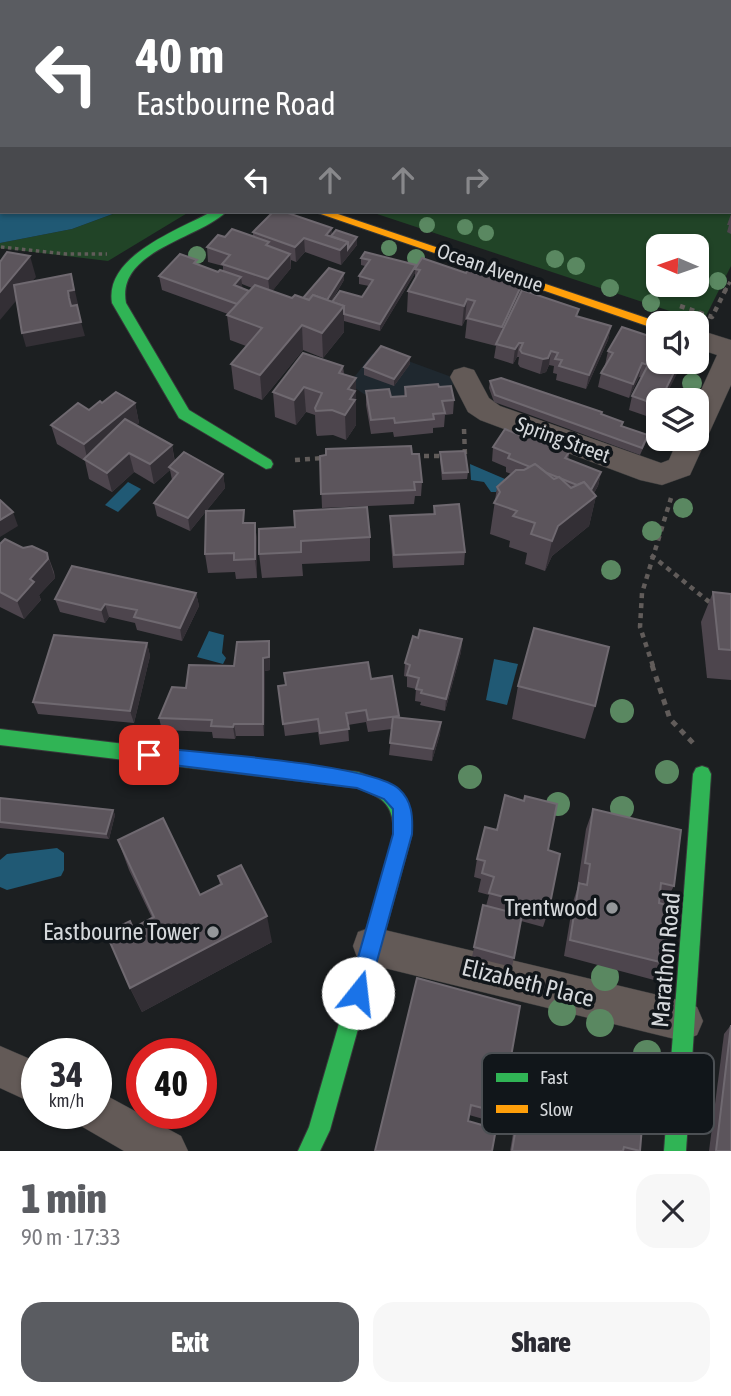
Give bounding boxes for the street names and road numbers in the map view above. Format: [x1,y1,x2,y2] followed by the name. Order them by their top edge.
[434,238,546,296] street label: Ocean Avenue
[513,411,613,467] street label: Spring Street
[646,891,685,1029] street label: Marathon Road
[459,953,597,1012] street label: Elizabeth Place

